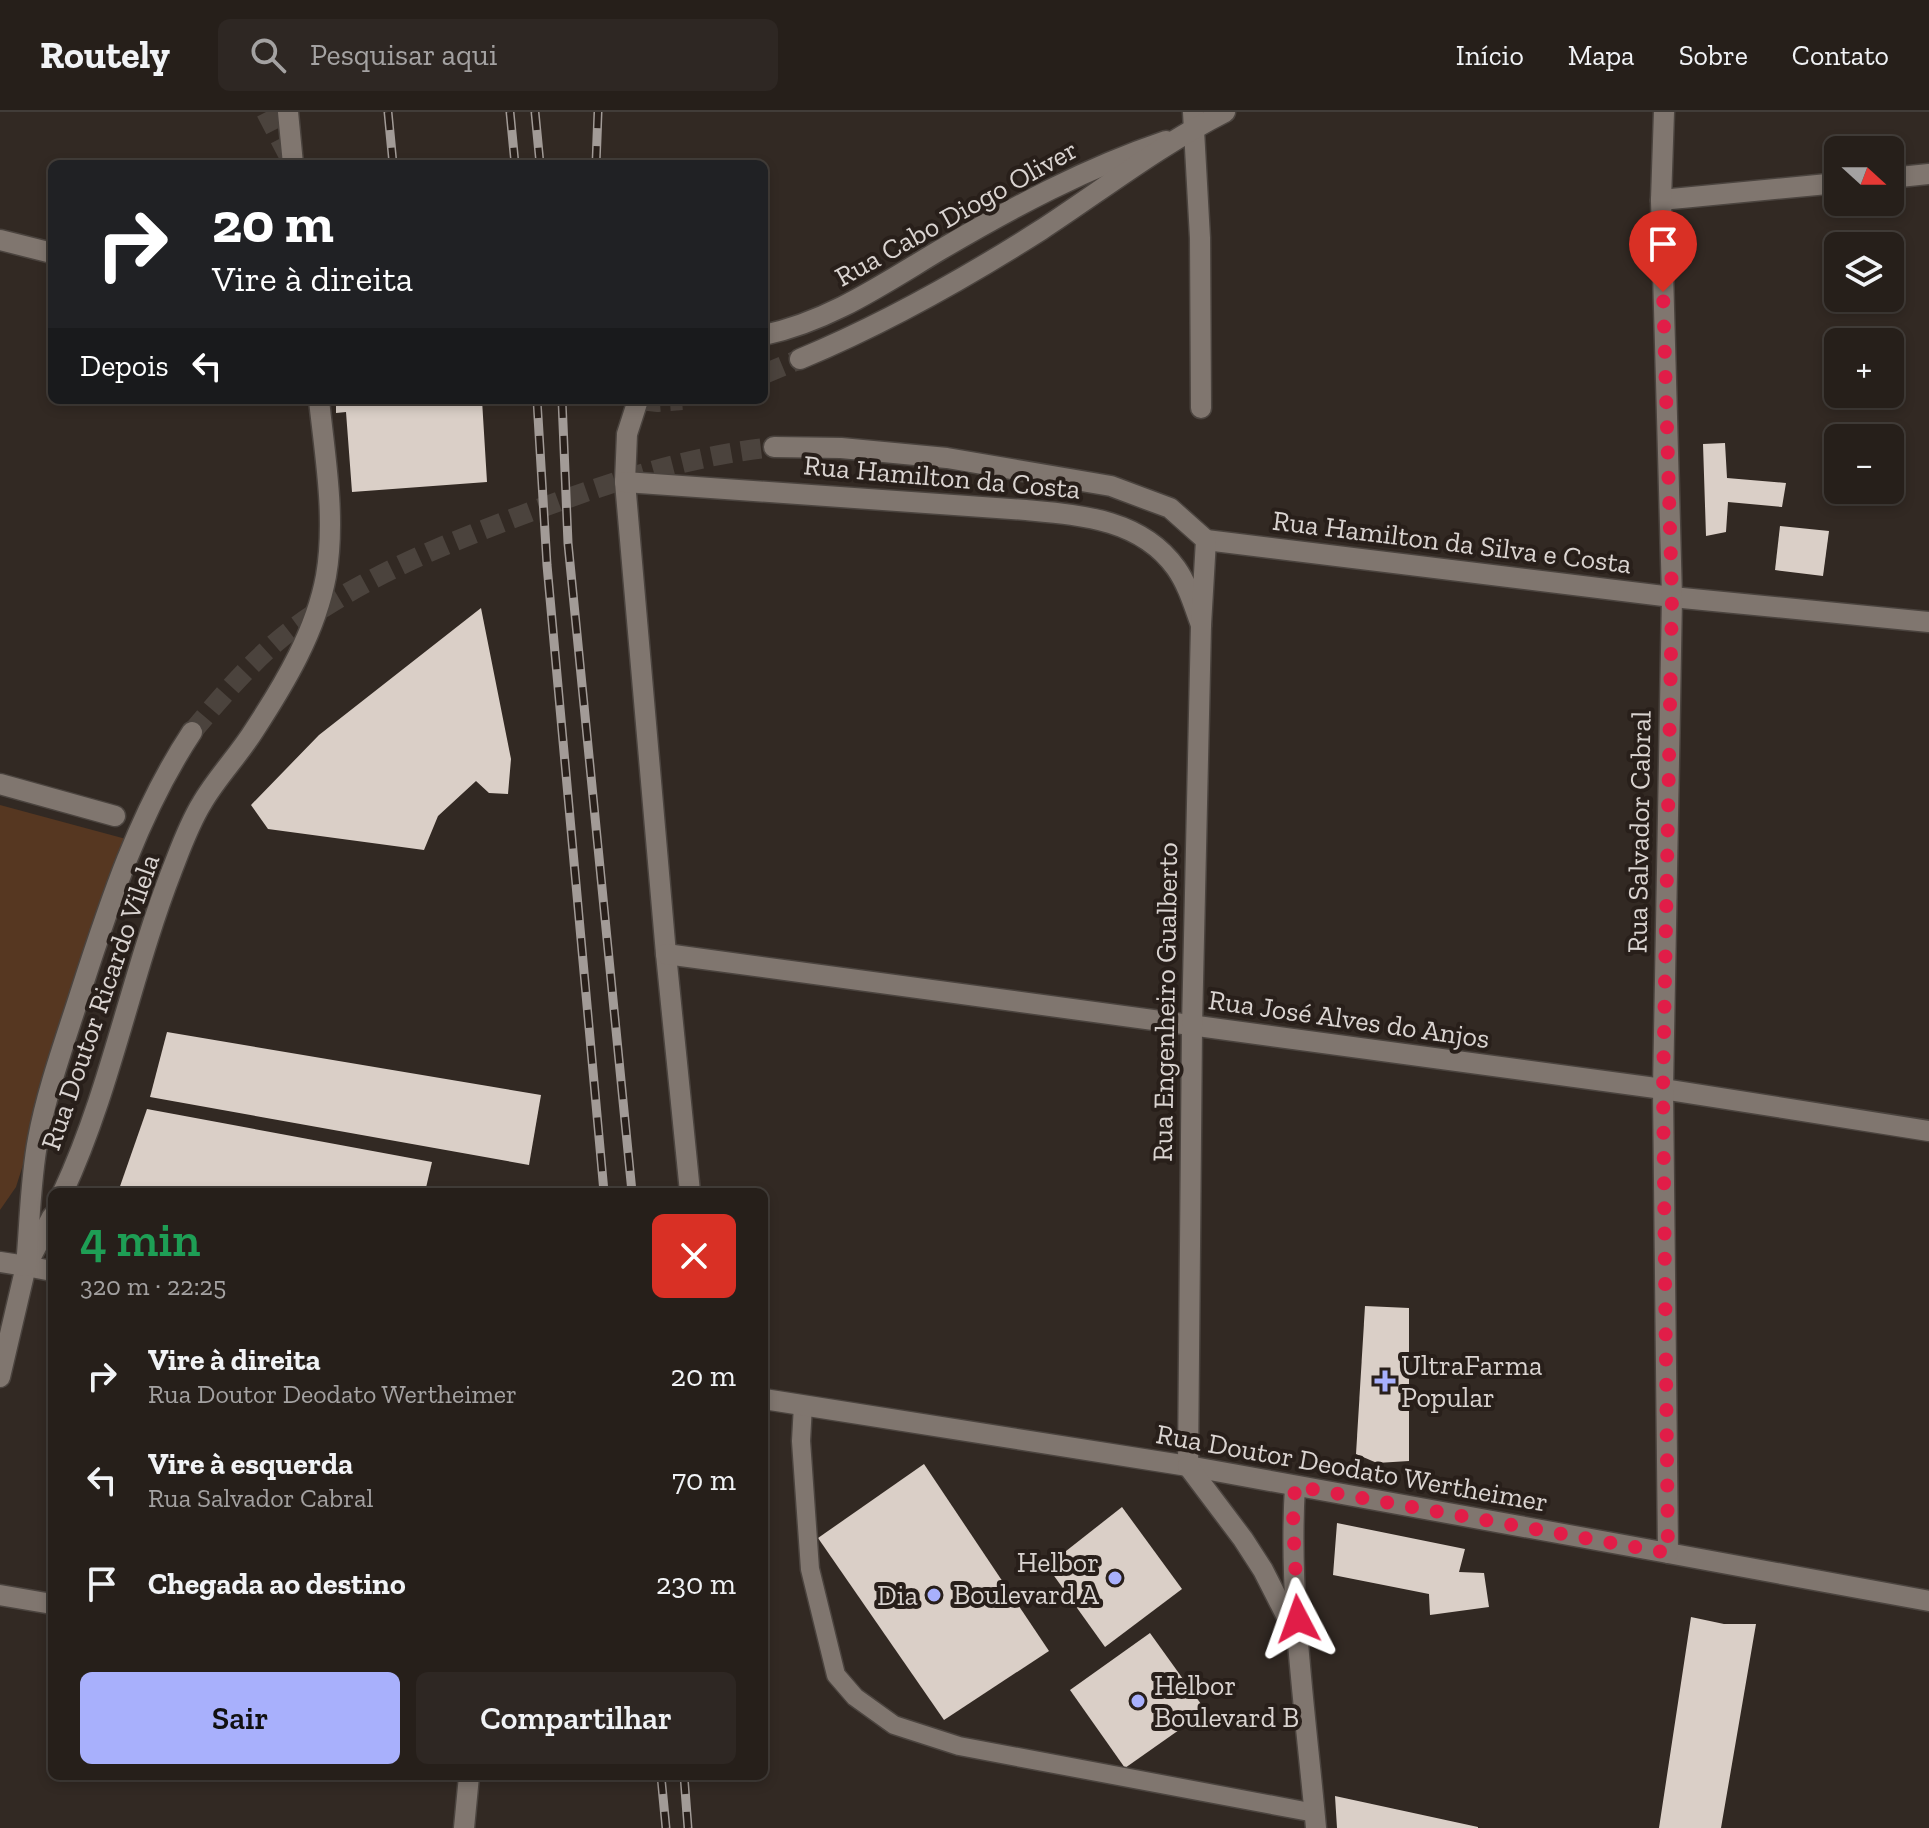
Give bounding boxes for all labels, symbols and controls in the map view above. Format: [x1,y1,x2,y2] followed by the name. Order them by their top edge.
[218,19,778,91] search box
[40,32,170,78] text: Routely
[246,33,290,77] icon: search
[310,37,497,73] text: Pesquisar aqui
[1456,39,1524,72] text: Início
[1568,39,1635,72] text: Mapa
[1679,39,1748,72] text: Sobre
[1792,39,1889,72] text: Contato
[829,133,1083,293] street label: Rua Cabo Diogo Oliver
[1824,136,1904,216] north arrow
[1824,136,1904,504] map controls
[212,189,334,256] text: 20 m
[80,192,184,296] icon: right
[1629,210,1697,292] pin
[1641,222,1685,266] icon: arrive
[1824,232,1904,312] button: layers
[212,257,413,300] text: Vire à direita
[1824,328,1904,408] button: +
[185,344,229,388] icon: left
[80,348,169,384] text: Depois
[1824,424,1904,504] button: −
[802,448,1082,506] street label: Rua Hamilton da Costa
[1271,504,1634,580] street label: Rua Hamilton da Silva e Costa
[1620,710,1658,954] street label: Rua Salvador Cabral
[1146,842,1184,1162] street label: Rua Engenheiro Gualberto
[34,849,166,1154] street label: Rua Doutor Ricardo Vilela
[1206,983,1492,1055] street label: Rua José Alves do Anjos
[80,1211,200,1268] text: 4 min
[652,1214,736,1298] button: close
[80,1270,226,1302] text: 320 m · 22:25
[148,1342,321,1378] text: Vire à direita
[1401,1349,1543,1414] place label: UltraFarma Popular
[80,1354,124,1398] icon: right
[671,1358,736,1394] text: 20 m
[1376,1372,1394,1390] marker: UltraFarma Popular
[148,1378,517,1410] text: Rua Doutor Deodato Wertheimer
[1153,1417,1551,1519] street label: Rua Doutor Deodato Wertheimer
[148,1446,353,1482] text: Vire à esquerda
[80,1458,124,1502] icon: left
[672,1462,736,1498] text: 70 m
[148,1482,374,1514] text: Rua Salvador Cabral
[953,1546,1100,1611] place label: Helbor Boulevard A
[80,1562,124,1606] icon: arrive
[148,1566,406,1602] text: Chegada ao destino
[656,1566,736,1602] text: 230 m
[1106,1569,1124,1587] marker: Helbor Boulevard A
[1256,1577,1340,1661] position arrow
[877,1579,918,1612] place label: Dia
[925,1586,943,1604] marker: Dia
[1154,1669,1299,1734] place label: Helbor Boulevard B
[80,1672,400,1764] button: Sair
[416,1672,736,1764] button: Compartilhar
[1129,1692,1147,1710] marker: Helbor Boulevard B

